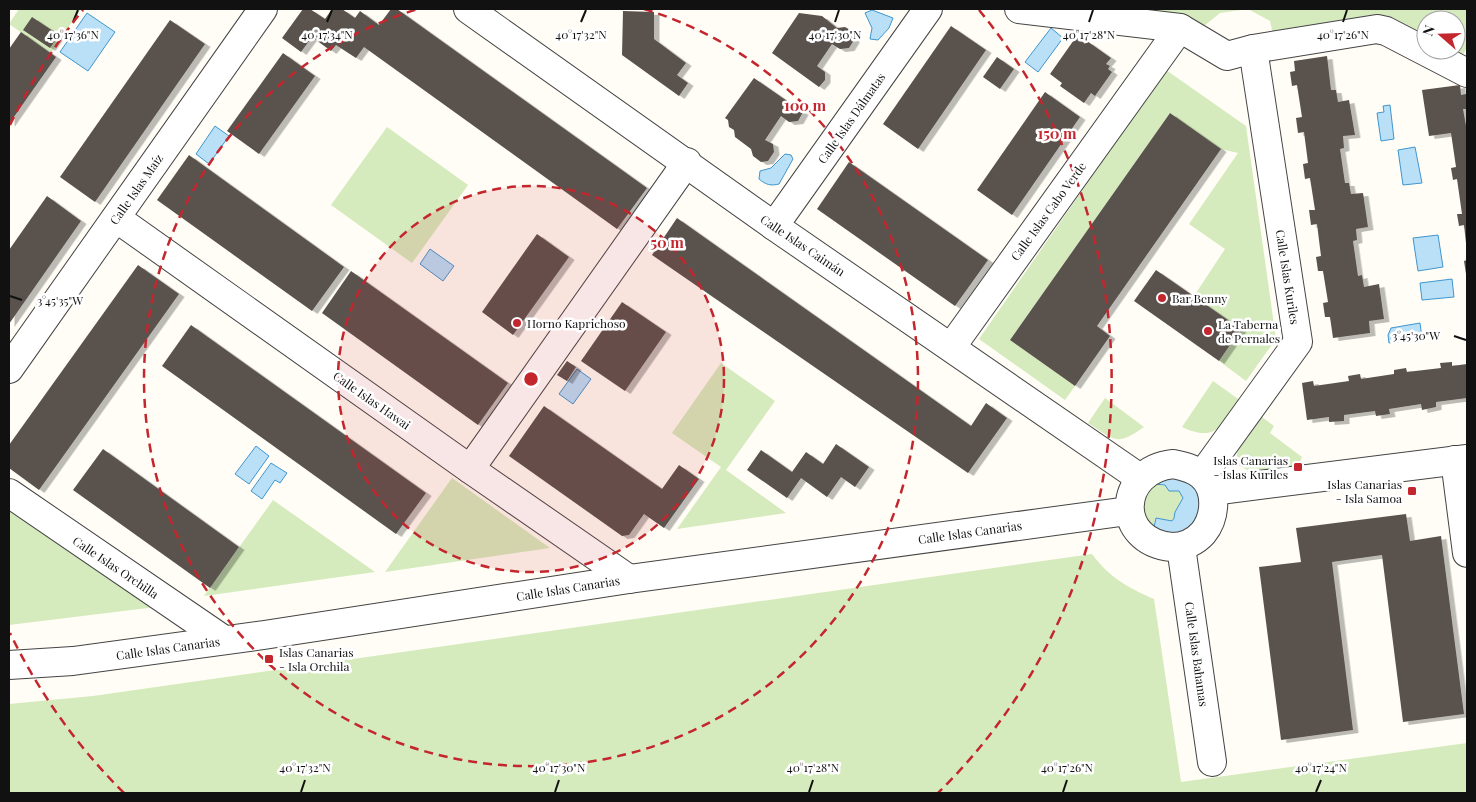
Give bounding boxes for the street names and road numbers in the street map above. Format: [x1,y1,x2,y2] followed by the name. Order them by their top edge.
[814,69,888,167] street label: Calle Islas Dálmatas
[106,150,166,227] street label: Calle Islas Maíz
[1007,158,1089,264] street label: Calle Islas Cabo Verde
[758,211,848,279] street label: Calle Islas Caimán
[1273,229,1303,325] street label: Calle Islas Kuriles
[330,367,414,433] street label: Calle Islas Hawai
[917,517,1023,547] street label: Calle Islas Canarias
[70,532,162,602] street label: Calle Islas Orchilla
[515,572,621,604] street label: Calle Islas Canarias
[1182,601,1212,707] street label: Calle Islas Bahamas
[115,633,221,663] street label: Calle Islas Canarias

